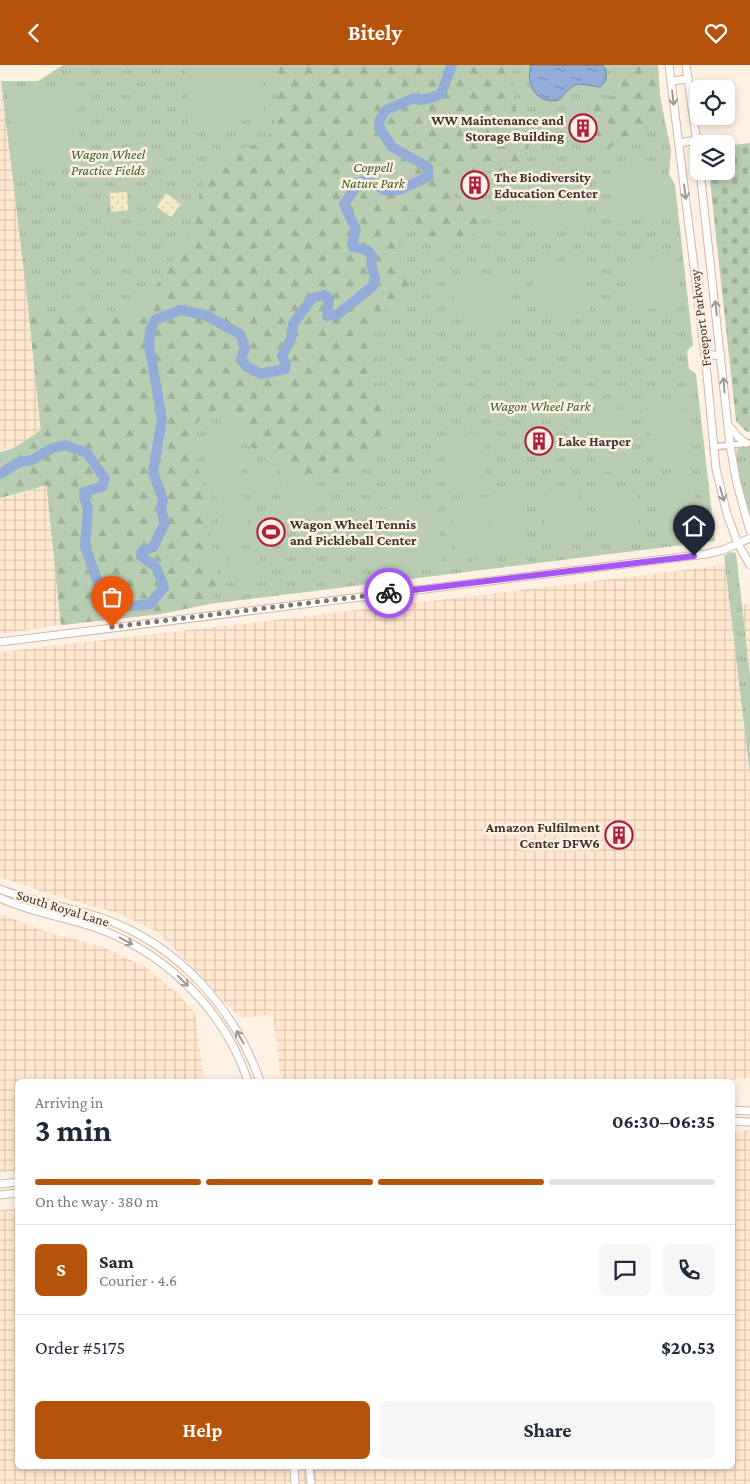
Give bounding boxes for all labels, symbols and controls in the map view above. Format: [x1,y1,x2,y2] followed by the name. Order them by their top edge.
[20,19,48,47] icon: back
[702,19,730,47] icon: heart
[348,20,402,45] text: Bitely
[690,80,735,180] map controls
[690,80,735,125] button: locate
[668,90,678,106] one-way arrow
[430,112,564,144] place label: WW Maintenance and Storage Building
[568,113,598,143] building icon: WW Maintenance and Storage Building
[690,135,735,180] button: layers
[71,146,146,178] park label: Wagon Wheel Practice Fields
[341,159,406,191] park label: Coppell Nature Park
[494,169,598,201] place label: The Biodiversity Education Center
[460,170,490,200] building icon: The Biodiversity Education Center
[680,184,690,200] one-way arrow
[686,268,714,368] street label: Freeport Parkway
[711,300,721,316] one-way arrow
[719,377,729,393] one-way arrow
[489,398,591,414] park label: Wagon Wheel Park
[524,426,554,456] building icon: Lake Harper
[558,433,631,449] place label: Lake Harper
[717,486,727,502] one-way arrow
[673,505,715,556] pin
[680,512,708,540] icon: home
[289,516,417,548] place label: Wagon Wheel Tennis and Pickleball Center
[256,517,286,547] sports icon: Wagon Wheel Tennis and Pickleball Center
[364,568,414,618] courier
[91,576,133,627] pin
[375,579,403,607] icon: bike
[98,583,126,611] icon: bag
[485,819,601,851] place label: Amazon Fulfilment Center DFW6
[604,820,634,850] building icon: Amazon Fulfilment Center DFW6
[15,886,111,930] street label: South Royal Lane
[119,936,134,946] one-way arrow
[177,975,189,987] one-way arrow
[235,1030,245,1044] one-way arrow
[35,1094,103,1111] text: Arriving in
[612,1111,715,1132] text: 06:30–06:35
[35,1112,112,1148] text: 3 min
[35,1193,159,1210] text: On the way · 380 m
[599,1244,651,1296] button: chat
[663,1244,715,1296] button: phone
[99,1251,134,1272] text: Sam
[56,1259,66,1280] text: S
[99,1272,177,1289] text: Courier · 4.6
[35,1337,125,1358] text: Order #5175
[661,1337,715,1358] text: $20.53
[35,1401,370,1459] button: Help
[380,1401,715,1459] button: Share

